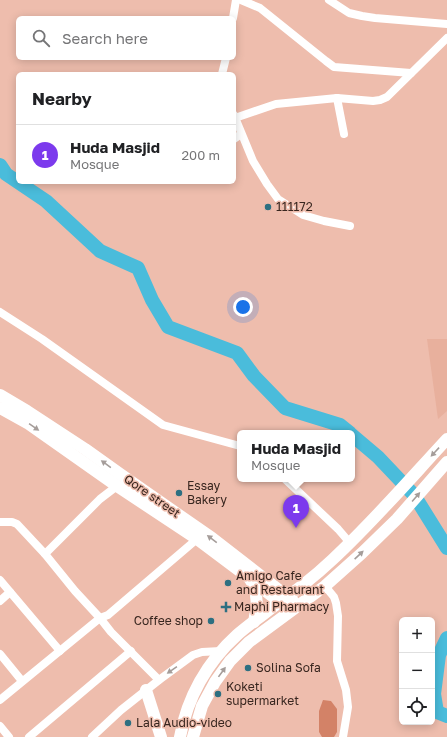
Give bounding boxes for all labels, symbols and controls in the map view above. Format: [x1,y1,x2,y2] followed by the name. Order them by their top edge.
[16,16,236,60] search box
[30,27,52,49] icon: search
[62,29,148,47] text: Search here
[32,88,92,109] text: Nearby
[70,138,160,156] text: Huda Masjid
[42,147,48,163] text: 1
[182,147,220,163] text: 200 m
[70,156,119,172] text: Mosque
[276,199,313,214] place label: 111172
[263,202,273,212] marker: 111172
[233,297,253,317] your location
[29,423,39,431] one-way arrow
[237,430,355,482] popup
[251,439,341,457] text: Huda Masjid
[430,447,439,457] one-way arrow
[251,457,300,473] text: Mosque
[101,460,111,468] one-way arrow
[121,471,183,520] street label: Qore street
[187,478,227,507] place label: Essay Bakery
[174,488,184,498] marker: Essay Bakery
[411,492,421,502] one-way arrow
[283,495,309,528] pin: 1
[207,535,218,543] one-way arrow
[354,551,365,560] one-way arrow
[236,568,324,597] place label: Amigo Cafe and Restaurant
[223,578,233,588] marker: Amigo Cafe and Restaurant
[234,599,329,614] place label: Maphi Pharmacy
[221,602,231,612] marker: Maphi Pharmacy
[134,613,203,628] place label: Coffee shop
[206,616,216,626] marker: Coffee shop
[399,617,435,725] map controls
[399,617,435,653] button: +
[399,653,435,689] button: −
[256,660,321,675] place label: Solina Sofa
[243,663,253,673] marker: Solina Sofa
[167,666,177,674] one-way arrow
[218,667,226,678] one-way arrow
[226,679,299,708] place label: Koketi supermarket
[213,689,223,699] marker: Koketi supermarket
[399,689,435,725] button: locate
[136,715,232,730] place label: Lala Audio-video
[123,718,133,728] marker: Lala Audio-video

